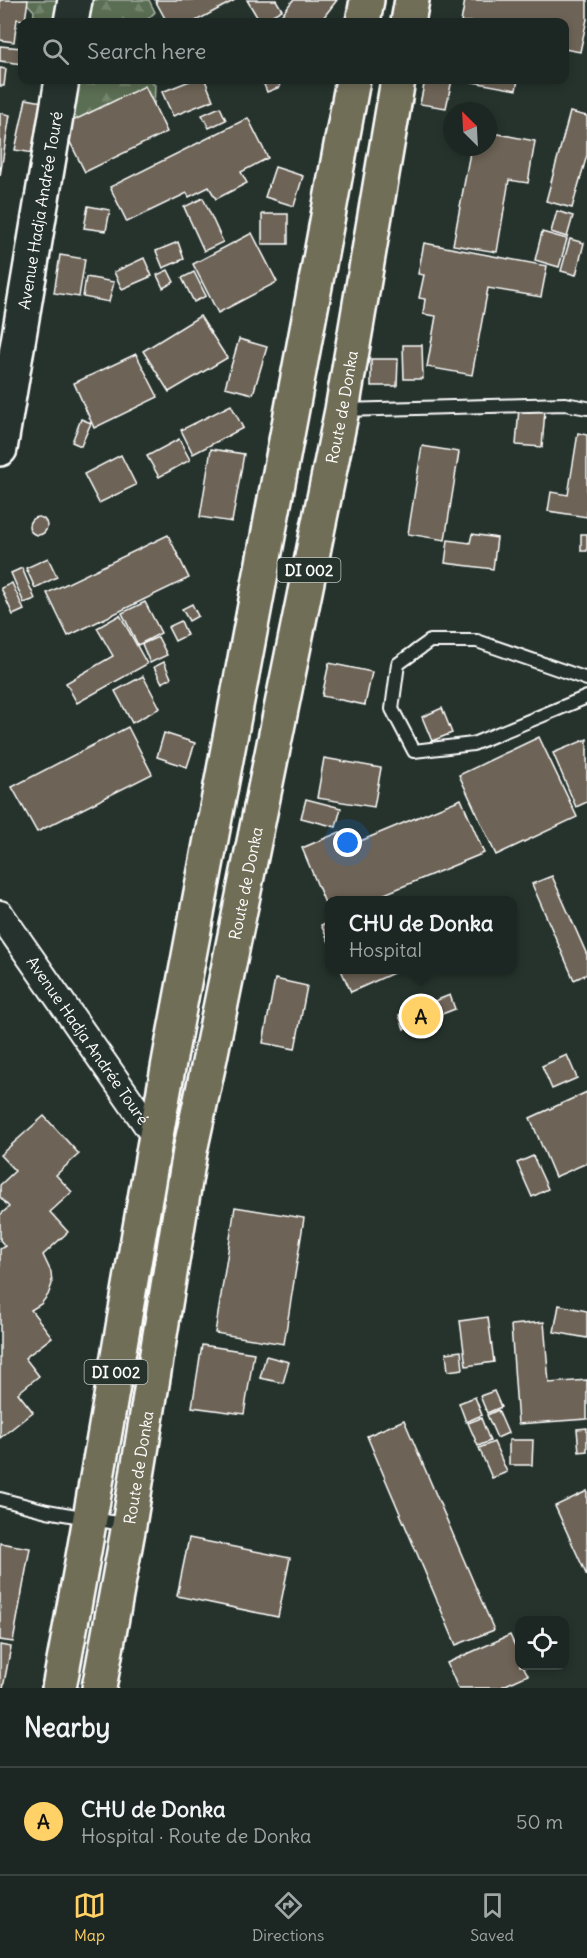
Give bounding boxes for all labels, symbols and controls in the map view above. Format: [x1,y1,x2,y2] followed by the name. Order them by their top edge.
[18,18,569,84] search box
[39,35,72,68] icon: search
[87,37,206,65] text: Search here
[443,102,497,156] north arrow
[14,110,67,311] street label: Avenue Hadja Andrée Touré
[321,349,362,465] street label: Route de Donka
[278,558,340,582] road number: DI 002
[224,825,267,942] street label: Route de Donka
[333,828,362,857] your location
[325,896,517,974] popup
[349,909,493,937] text: CHU de Donka
[349,937,422,962] text: Hospital
[23,952,153,1128] street label: Avenue Hadja Andrée Touré
[402,994,440,1038] pin: A
[84,1360,148,1384] road number: DI 002
[119,1409,157,1526] street label: Route de Donka
[515,1616,569,1670] map controls
[515,1616,569,1670] button: locate
[24,1711,110,1744] text: Nearby
[81,1795,226,1823] text: CHU de Donka
[37,1809,50,1834] text: A
[516,1809,563,1834] text: 50 m
[81,1823,311,1848] text: Hospital · Route de Donka
[73,1889,106,1945] tab: Map
[252,1889,324,1945] tab: Directions
[470,1889,514,1945] tab: Saved

